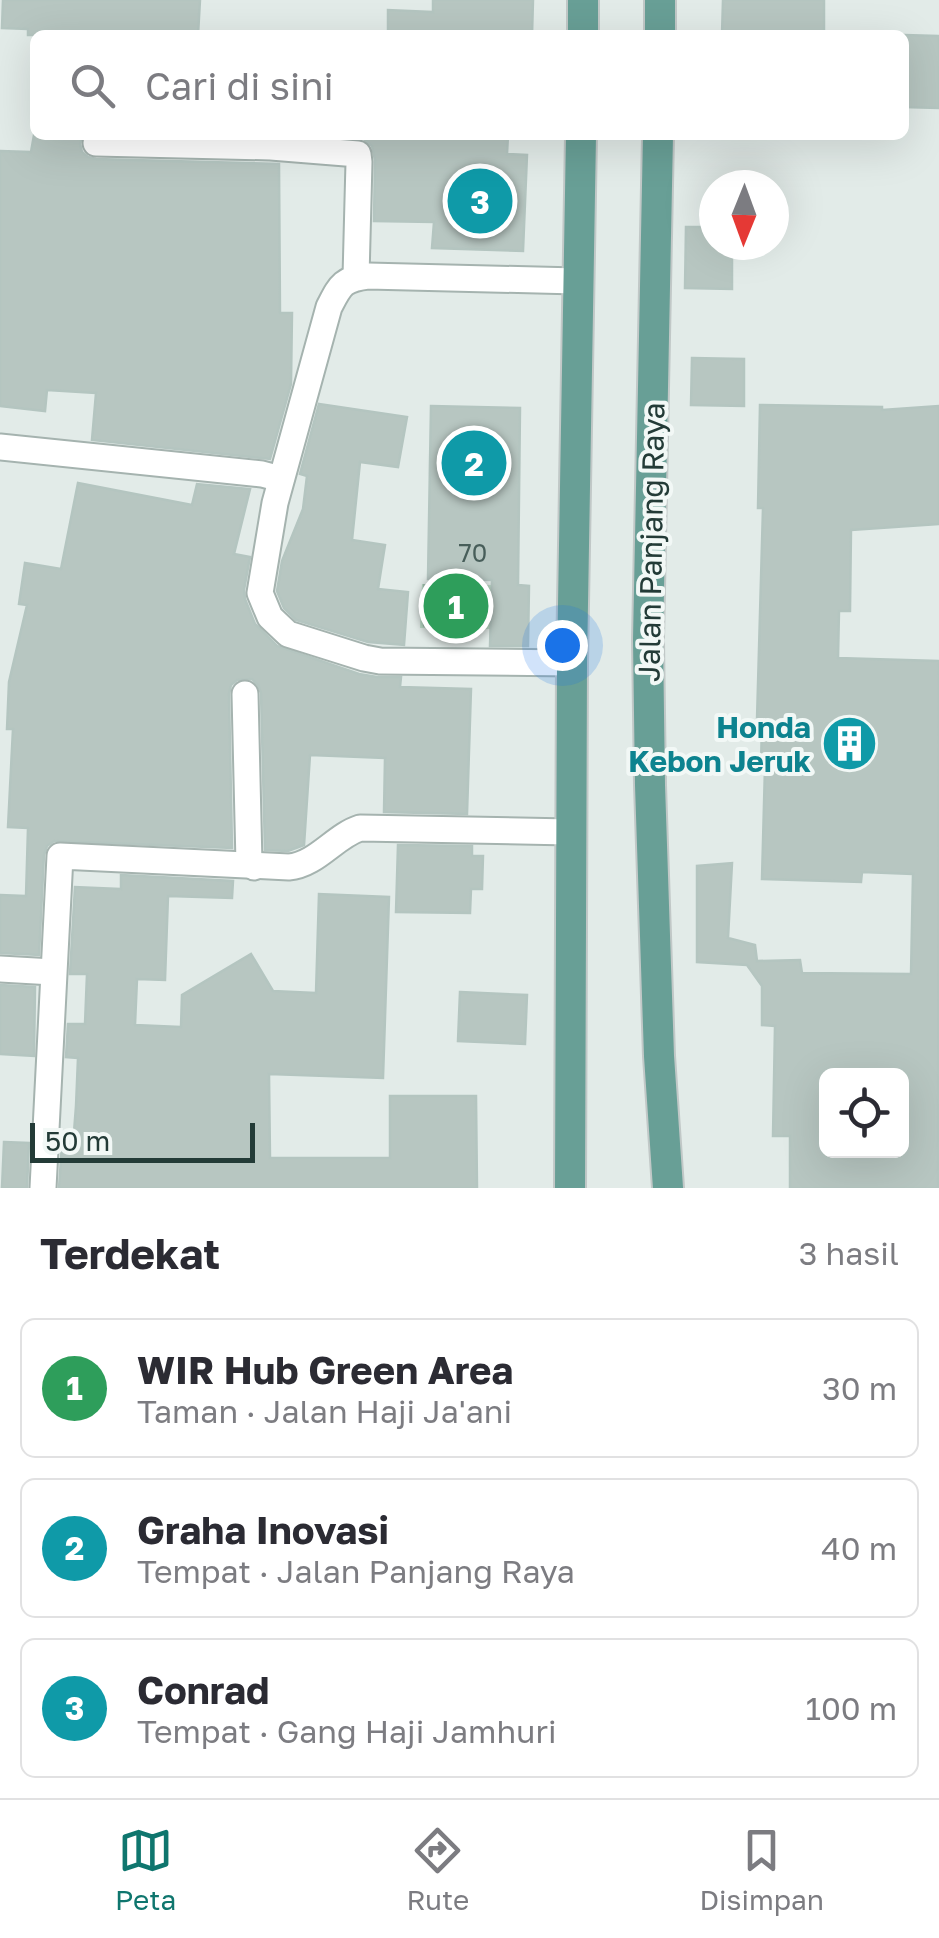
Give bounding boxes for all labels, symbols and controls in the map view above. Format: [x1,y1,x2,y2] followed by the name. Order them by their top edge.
[30,30,909,140] search box
[65,58,120,113] icon: search
[145,63,334,108] text: Cari di sini
[448,164,512,238] pin: 3
[699,170,789,260] north arrow
[631,402,671,682] street label: Jalan Panjang Raya
[442,426,506,500] pin: 2
[459,537,487,568] house number: 70
[424,568,488,644] pin: 1
[537,620,588,671] your location
[628,709,812,779] place label: Honda Kebon Jeruk
[820,714,880,774] building icon: Honda Kebon Jeruk
[819,1068,909,1158] map controls
[819,1068,909,1158] button: locate
[30,1118,255,1162] scale bar
[45,1124,110,1157] text: 50 m
[40,1228,220,1278] text: Terdekat
[799,1234,899,1272] text: 3 hasil
[137,1347,513,1392] text: WIR Hub Green Area
[66,1369,83,1407] text: 1
[822,1369,897,1407] text: 30 m
[137,1392,512,1430] text: Taman · Jalan Haji Ja'ani
[137,1507,389,1552] text: Graha Inovasi
[65,1529,84,1567] text: 2
[821,1529,897,1567] text: 40 m
[137,1552,575,1590] text: Tempat · Jalan Panjang Raya
[137,1667,269,1712] text: Conrad
[65,1689,84,1727] text: 3
[805,1689,897,1727] text: 100 m
[137,1712,557,1750] text: Tempat · Gang Haji Jamhuri
[115,1823,176,1916] tab: Peta
[406,1823,469,1916] tab: Rute
[699,1823,824,1916] tab: Disimpan

